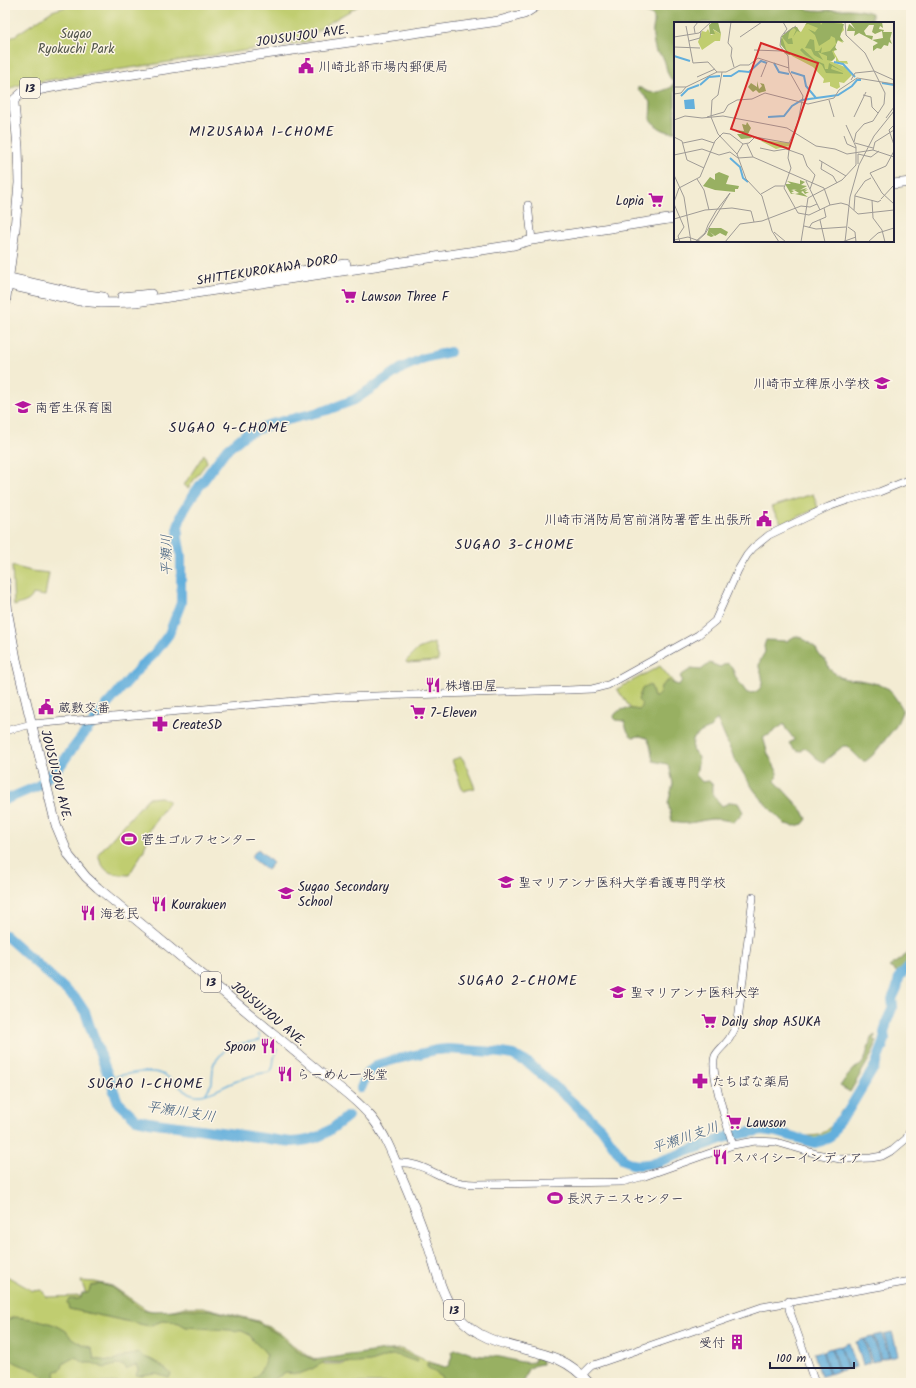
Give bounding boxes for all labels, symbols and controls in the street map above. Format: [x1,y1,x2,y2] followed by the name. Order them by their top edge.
[255,20,350,53] street label: JOUSUIJOU AVE.
[674,22,894,242] inset map
[38,24,115,60] park label: Sugao Ryokuchi Park
[297,57,315,75] public building icon: 川崎北部市場内郵便局
[318,57,448,78] place label: 川崎北部市場内郵便局
[20,78,40,98] road number: 13
[189,121,335,143] district label: MIZUSAWA 1-CHOME
[616,191,644,212] place label: Lopia
[647,191,665,209] supermarket icon: Lopia
[195,249,340,292] street label: SHITTEKUROKAWA DORO
[340,287,358,305] supermarket icon: Lawson Three F
[361,287,450,308] place label: Lawson Three F
[753,374,870,395] place label: 川崎市立稗原小学校
[873,374,891,392] school or university icon: 川崎市立稗原小学校
[14,398,32,416] school or university icon: 南菅生保育園
[35,398,113,419] place label: 南菅生保育園
[169,417,289,439] district label: SUGAO 4-CHOME
[544,510,752,531] place label: 川崎市消防局宮前消防署菅生出張所
[755,510,773,528] public building icon: 川崎市消防局宮前消防署菅生出張所
[156,534,178,576] water label: 平瀬川
[455,534,575,556] district label: SUGAO 3-CHOME
[424,676,442,694] restaurant icon: 株増田屋
[445,676,497,697] place label: 株増田屋
[37,698,55,716] public building icon: 蔵敷交番
[58,698,110,719] place label: 蔵敷交番
[409,703,427,721] supermarket icon: 7-Eleven
[430,703,477,724] place label: 7-Eleven
[151,715,169,733] pharmacy icon: CreateSD
[172,715,222,736] place label: CreateSD
[34,728,77,823] street label: JOUSUIJOU AVE.
[120,830,138,848] sports icon: 菅生ゴルフセンター
[141,830,257,851] place label: 菅生ゴルフセンター
[497,873,515,891] school or university icon: 聖マリアンナ医科大学看護専門学校
[518,873,726,894] place label: 聖マリアンナ医科大学看護専門学校
[298,877,390,913] place label: Sugao Secondary School
[277,884,295,902] school or university icon: Sugao Secondary School
[150,895,168,913] restaurant icon: Kourakuen
[171,895,226,916] place label: Kourakuen
[79,904,97,922] restaurant icon: 海老民
[100,904,139,925] place label: 海老民
[458,970,578,992] district label: SUGAO 2-CHOME
[201,972,221,992] road number: 13
[226,976,310,1052] street label: JOUSUIJOU AVE.
[609,983,627,1001] school or university icon: 聖マリアンナ医科大学
[630,983,760,1004] place label: 聖マリアンナ医科大学
[700,1012,718,1030] supermarket icon: Daily shop ASUKA
[721,1012,821,1033] place label: Daily shop ASUKA
[224,1037,256,1058] place label: Spoon
[259,1037,277,1055] restaurant icon: Spoon
[276,1065,294,1083] restaurant icon: らーめん一兆堂
[297,1065,388,1086] place label: らーめん一兆堂
[691,1072,709,1090] pharmacy icon: たちばな薬局
[712,1072,790,1093] place label: たちばな薬局
[88,1073,204,1095] district label: SUGAO 1-CHOME
[145,1096,217,1128] water label: 平瀬川支川
[725,1113,743,1131] supermarket icon: Lawson
[746,1113,786,1134] place label: Lawson
[649,1116,722,1160] water label: 平瀬川支川
[711,1148,729,1166] restaurant icon: スパイシーインディア
[732,1148,863,1169] place label: スパイシーインディア
[546,1189,564,1207] sports icon: 長沢テニスセンター
[567,1189,684,1210] place label: 長沢テニスセンター
[444,1300,464,1320] road number: 13
[699,1333,725,1354] place label: 受付
[728,1333,746,1351] building icon: 受付
[770,1344,854,1370] scale bar
[776,1349,807,1368] text: 100 m

